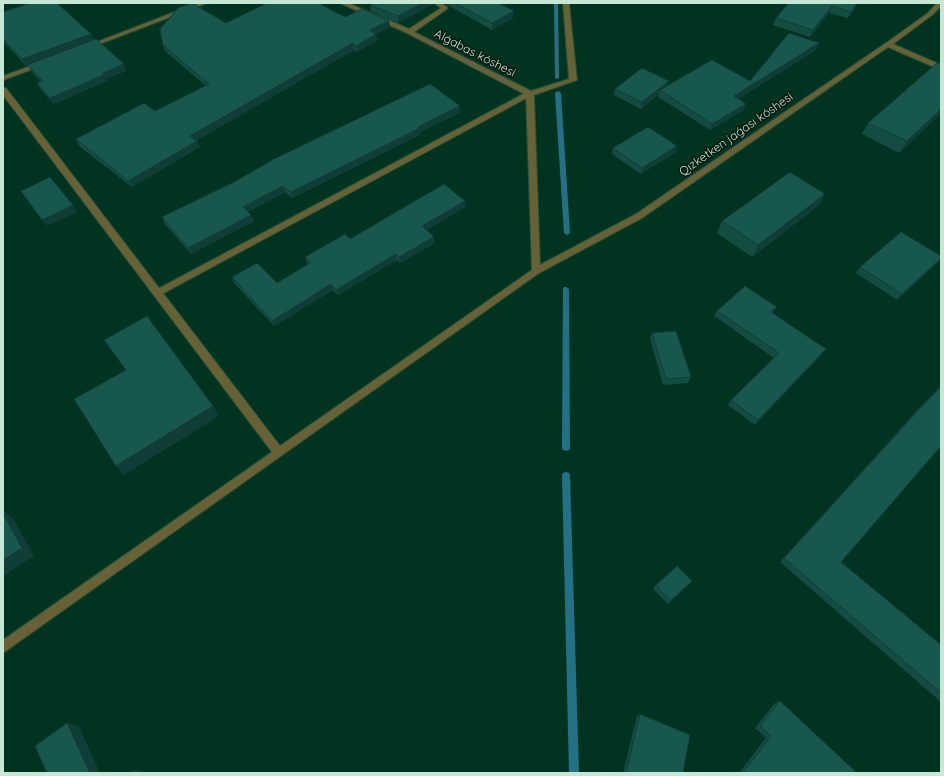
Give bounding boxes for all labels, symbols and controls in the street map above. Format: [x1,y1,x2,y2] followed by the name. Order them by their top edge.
[432,26,519,80] street label: Alǵabas kóshesi
[676,89,796,179] street label: Qızketken jaǵası kóshesi

